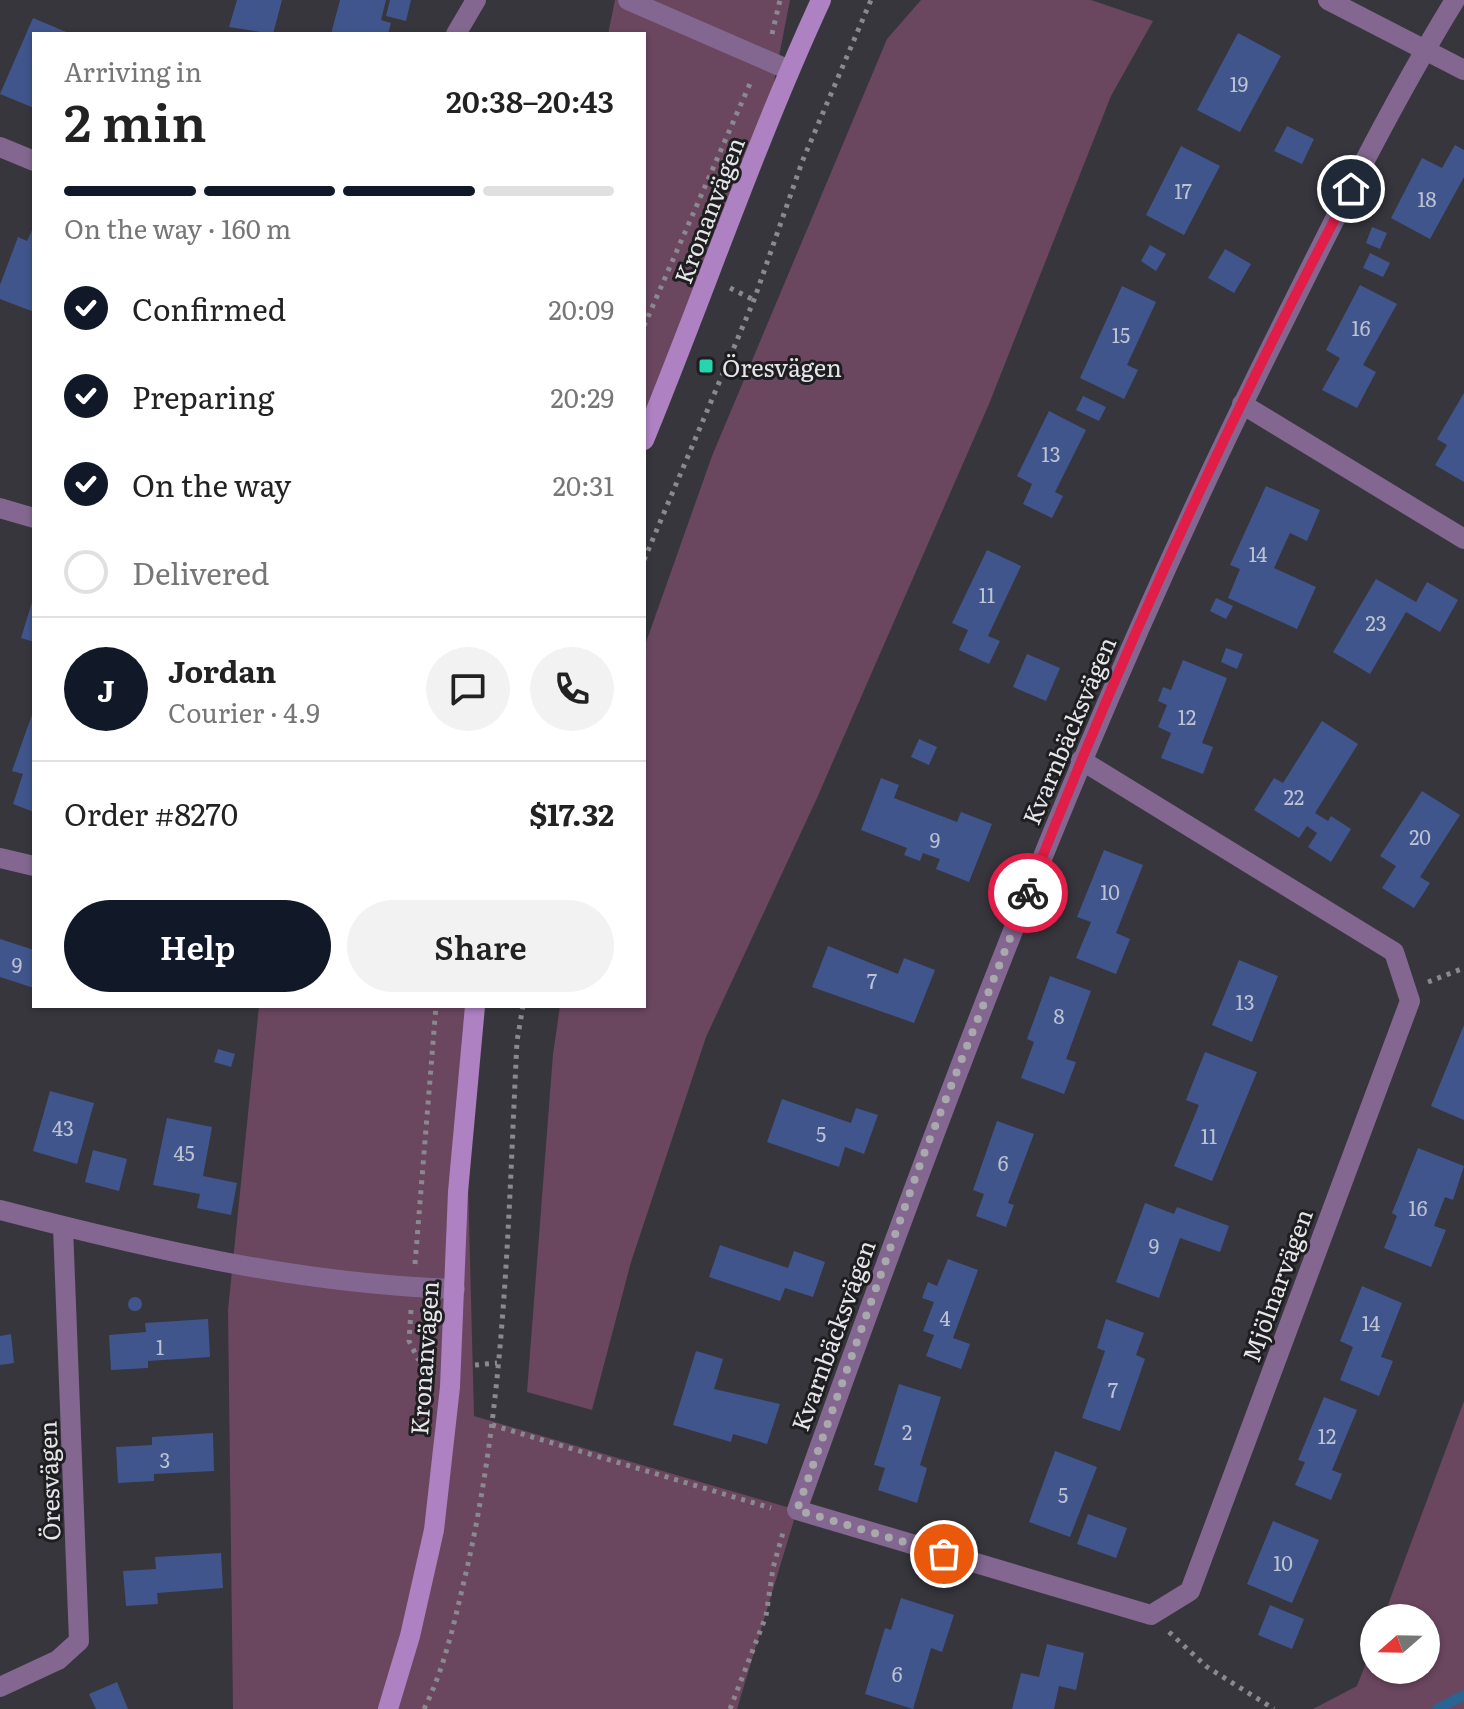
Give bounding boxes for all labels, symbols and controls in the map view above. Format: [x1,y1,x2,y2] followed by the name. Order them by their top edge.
[64,51,202,90] text: Arriving in
[1230,68,1248,98] house number: 19
[446,78,614,122] text: 20:38–20:43
[64,81,207,158] text: 2 min
[664,132,752,288] street label: Kronanvägen
[1317,155,1385,223] pin
[1329,167,1373,211] icon: home
[1174,175,1192,205] house number: 17
[1417,183,1437,213] house number: 18
[64,208,291,247] text: On the way · 160 m
[64,286,108,330] icon: check
[132,286,286,330] text: Confirmed
[549,289,614,328] text: 20:09
[1352,312,1371,342] house number: 16
[1112,319,1130,349] house number: 15
[722,349,842,384] place label: Öresvägen
[697,357,715,375] marker: Öresvägen
[64,374,108,418] icon: check
[132,374,274,418] text: Preparing
[551,377,614,416] text: 20:29
[1042,438,1060,468] house number: 13
[64,462,108,506] icon: check
[132,462,291,506] text: On the way
[553,465,614,504] text: 20:31
[1249,538,1267,568] house number: 14
[132,550,269,594] text: Delivered
[979,579,995,609] house number: 11
[1366,607,1386,637] house number: 23
[1013,630,1123,829] street label: Kvarnbäcksvägen
[426,647,510,731] button: chat
[530,647,614,731] button: phone
[168,648,276,692] text: Jordan
[97,667,115,711] text: J
[168,692,320,731] text: Courier · 4.9
[1178,701,1196,731] house number: 12
[1284,781,1304,811] house number: 22
[64,791,238,835] text: Order #8270
[529,791,614,835] text: $17.32
[1409,821,1431,851] house number: 20
[930,824,940,854] house number: 9
[988,853,1068,933] courier
[1006,871,1050,915] icon: bike
[1100,876,1120,906] house number: 10
[64,900,331,992] button: Help
[347,900,614,992] button: Share
[12,949,22,979] house number: 9
[867,965,877,995] house number: 7
[1236,986,1254,1016] house number: 13
[1053,1000,1065,1030] house number: 8
[52,1112,74,1142] house number: 43
[816,1118,826,1148] house number: 5
[1201,1120,1217,1150] house number: 11
[173,1137,195,1167] house number: 45
[998,1147,1009,1177] house number: 6
[1409,1192,1428,1222] house number: 16
[1232,1203,1320,1366] street label: Mjölnarvägen
[1149,1230,1159,1260] house number: 9
[781,1234,883,1436] street label: Kvarnbäcksvägen
[400,1280,446,1436] street label: Kronanvägen
[939,1302,951,1332] house number: 4
[1362,1307,1380,1337] house number: 14
[156,1331,164,1361] house number: 1
[1108,1374,1118,1404] house number: 7
[902,1416,912,1446] house number: 2
[28,1420,68,1542] street label: Öresvägen
[1318,1420,1336,1450] house number: 12
[160,1444,170,1474] house number: 3
[1058,1479,1068,1509] house number: 5
[910,1520,978,1588] pin
[922,1532,966,1576] icon: bag
[1273,1547,1293,1577] house number: 10
[1360,1604,1440,1684] north arrow
[1360,1604,1440,1684] map controls
[892,1658,903,1688] house number: 6

